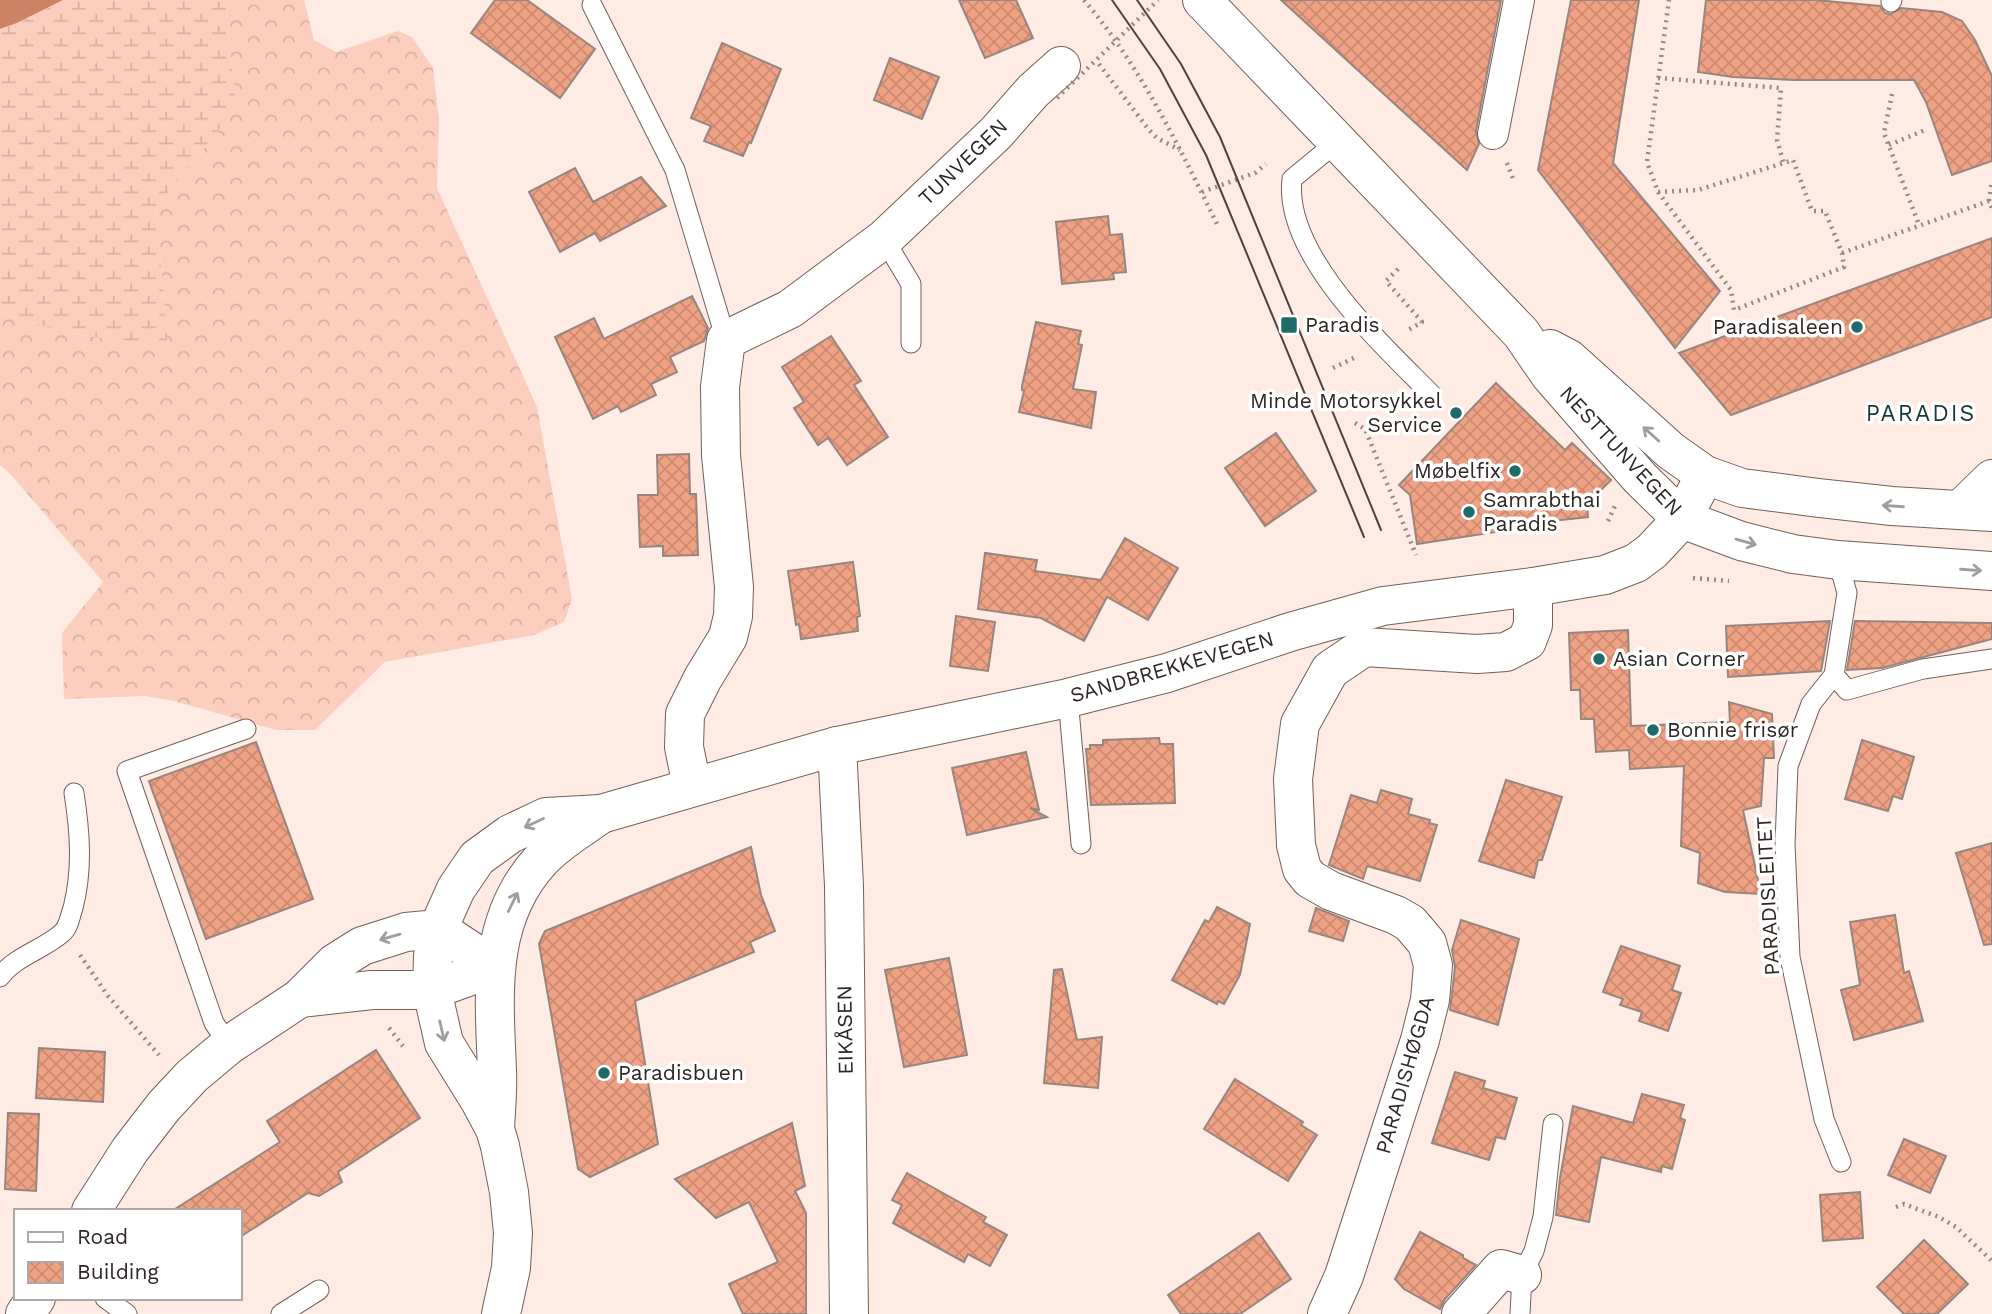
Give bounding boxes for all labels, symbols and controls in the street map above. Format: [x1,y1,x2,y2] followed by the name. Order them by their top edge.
[913,113,1012,210] street label: TUNVEGEN
[1305,312,1380,337] place label: Paradis
[1713,314,1843,339] place label: Paradisaleen
[1279,315,1299,335] marker: Paradis
[1849,319,1865,335] marker: Paradisaleen
[1555,381,1688,521] street label: NESTTUNVEGEN
[1250,388,1443,437] place label: Minde Motorsykkel Service
[1866,400,1976,427] district label: PARADIS
[1448,405,1464,421] marker: Minde Motorsykkel Service
[1642,426,1660,442] one-way arrow
[1414,458,1501,483] place label: Møbelfix
[1507,463,1523,479] marker: Møbelfix
[1483,487,1601,536] place label: Samrabthai Paradis
[1882,499,1904,512] one-way arrow
[1461,504,1477,520] marker: Samrabthai Paradis
[1734,536,1757,549] one-way arrow
[1959,563,1982,576] one-way arrow
[1067,626,1276,708] street label: SANDBREKKEVEGEN
[1613,646,1745,671] place label: Asian Corner
[1591,651,1607,667] marker: Asian Corner
[1667,717,1799,742] place label: Bonnie frisør
[1645,722,1661,738] marker: Bonnie frisør
[524,816,545,830] one-way arrow
[1751,816,1784,976] street label: PARADISLEITET
[507,892,521,913] one-way arrow
[379,932,401,945] one-way arrow
[831,985,858,1075] street label: EIKÅSEN
[1370,993,1439,1157] street label: PARADISHØGDA
[435,1019,449,1042] one-way arrow
[618,1060,744,1085] place label: Paradisbuen
[596,1065,612,1081] marker: Paradisbuen
[14,1209,242,1300] legend
[77,1224,128,1249] text: Road
[77,1259,159,1284] text: Building

